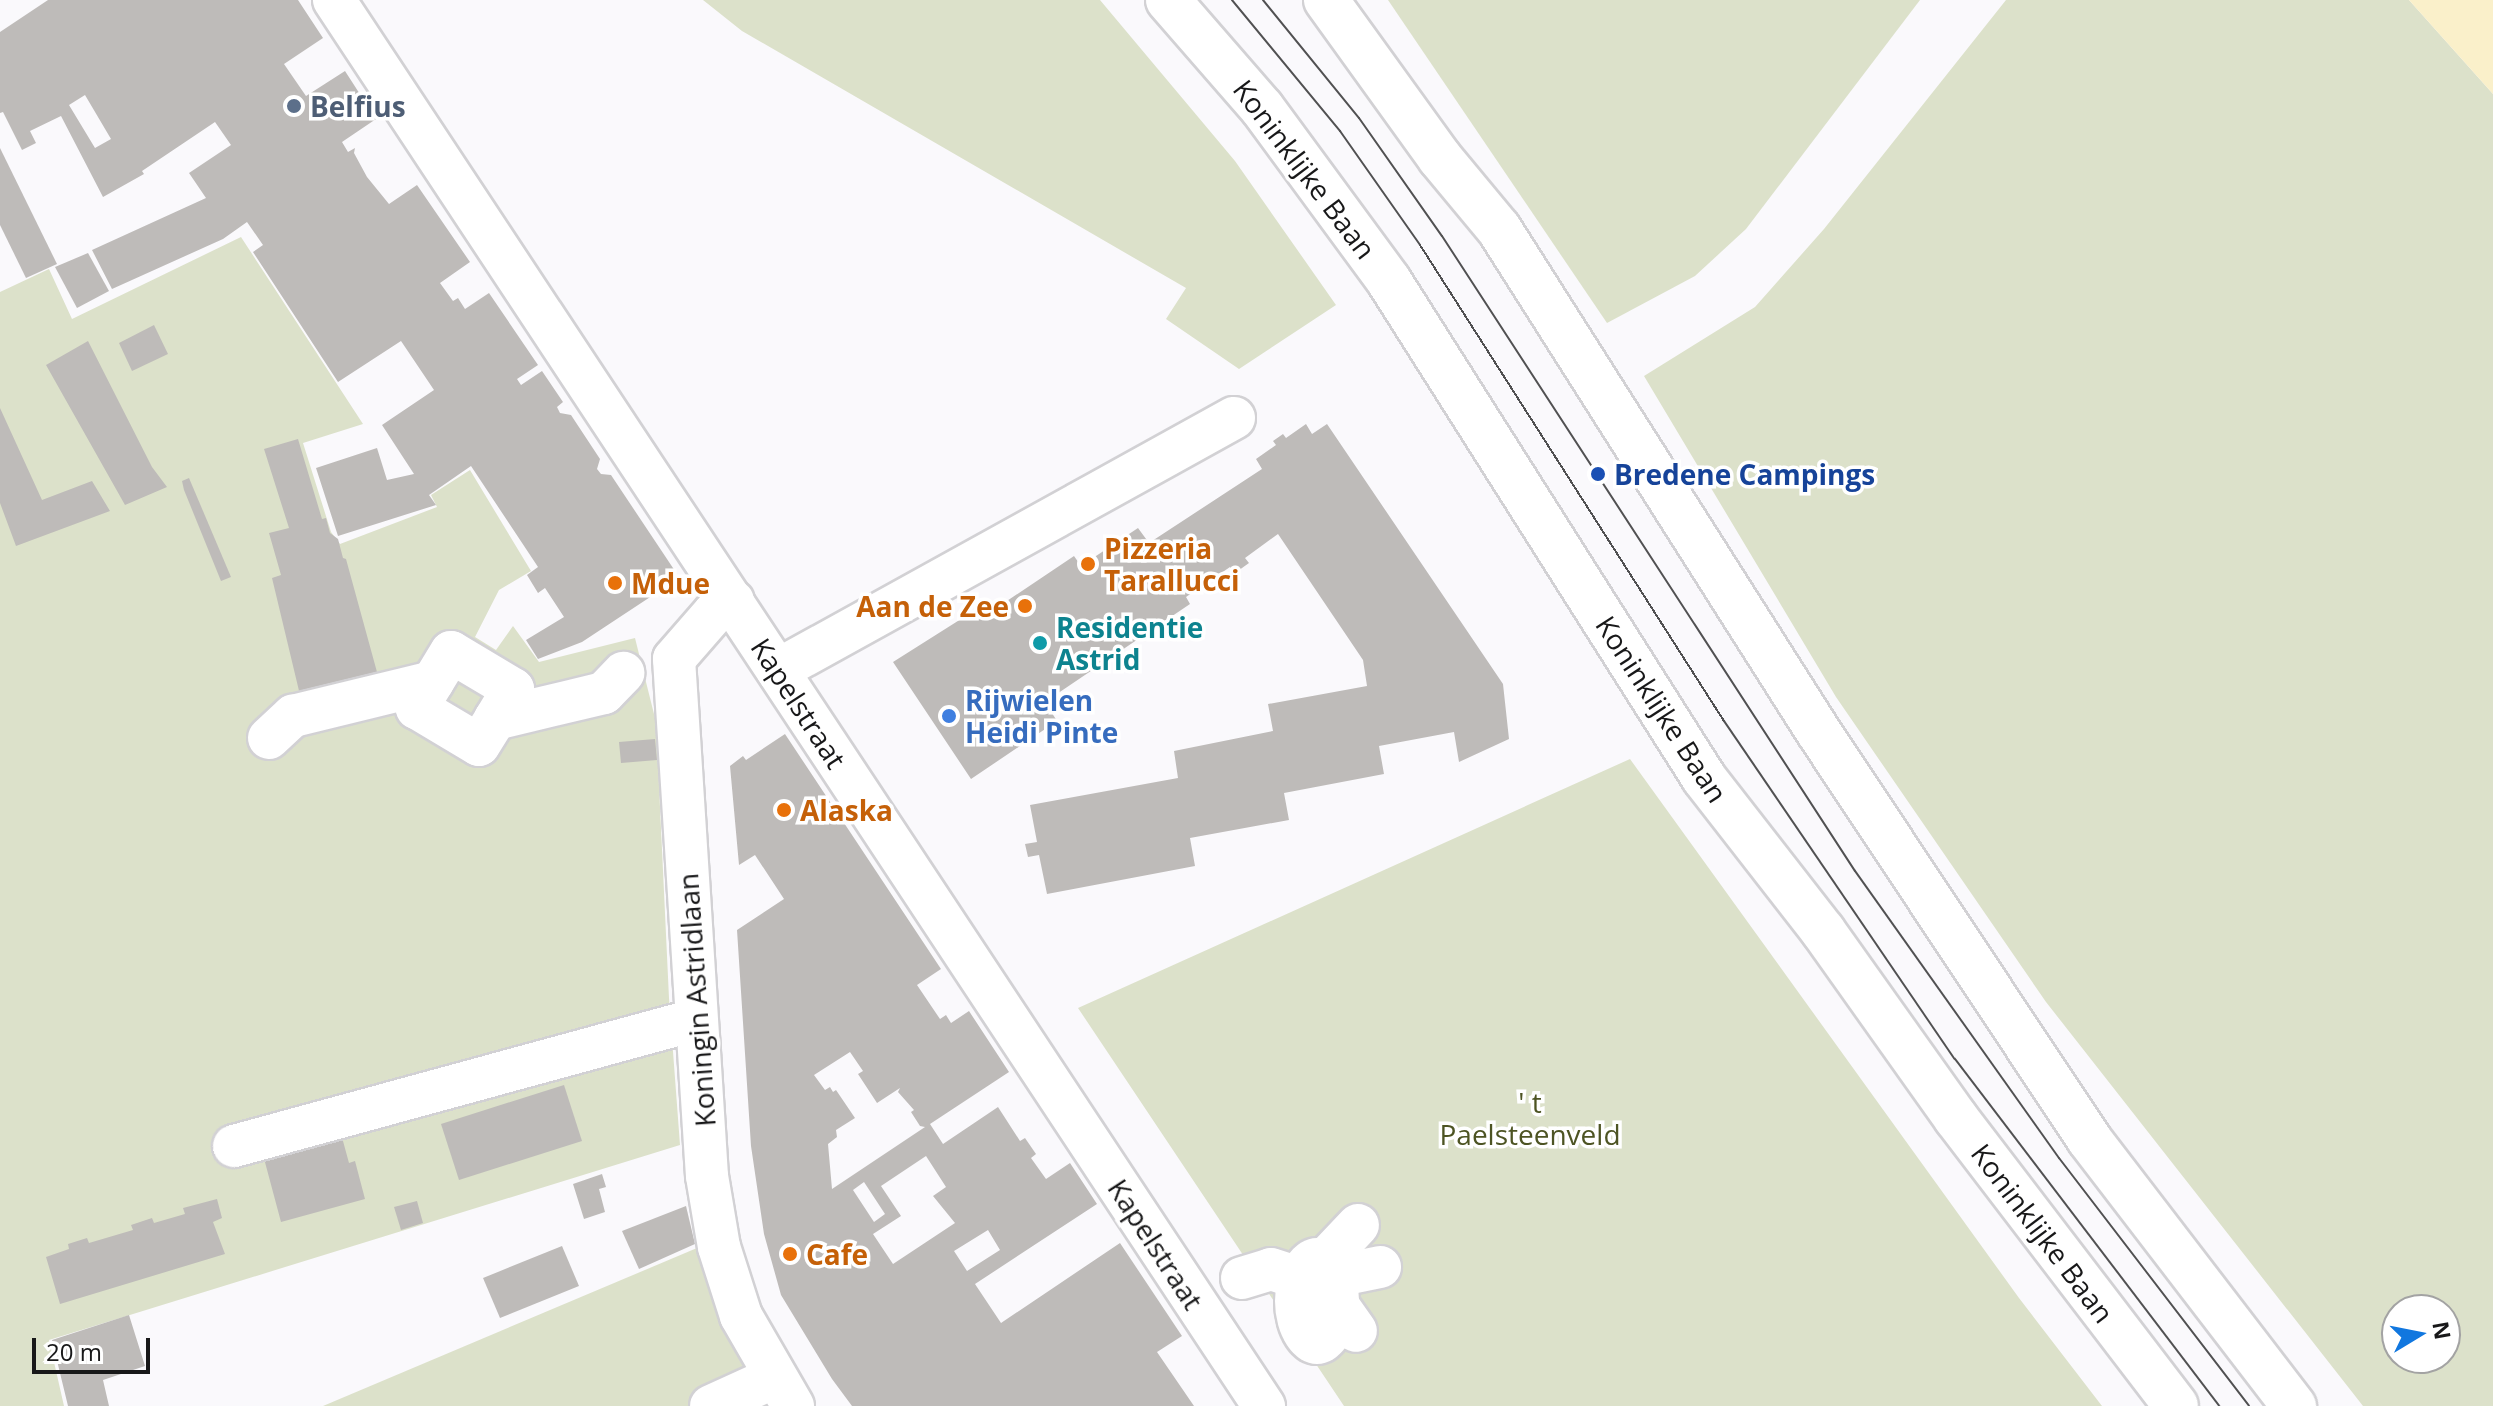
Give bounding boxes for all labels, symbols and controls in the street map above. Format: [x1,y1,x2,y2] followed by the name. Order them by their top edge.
[1227,73,1383,265] street label: Koninklijke Baan
[310,89,406,123] place label: Belfius
[285,97,303,115] marker: Belfius
[1614,457,1875,491] place label: Bredene Campings
[1589,465,1607,483] marker: Bredene Campings
[1104,531,1240,597] place label: Pizzeria Tarallucci
[1079,555,1097,573] marker: Pizzeria Tarallucci
[631,566,710,600] place label: Mdue
[606,574,624,592] marker: Mdue
[856,589,1009,623] place label: Aan de Zee
[1016,597,1034,615] marker: Aan de Zee
[1056,610,1203,676] place label: Residentie Astrid
[1589,610,1735,808] street label: Koninklijke Baan
[744,632,854,774] street label: Kapelstraat
[1031,634,1049,652] marker: Residentie Astrid
[965,683,1118,749] place label: Rijwielen Heidi Pinte
[940,707,958,725] marker: Rijwielen Heidi Pinte
[800,793,893,827] place label: Alaska
[775,801,793,819] marker: Alaska
[670,872,722,1128] street label: Koningin Astridlaan
[1439,1085,1621,1151] park label: ' t Paelsteenveld
[1965,1137,2121,1329] street label: Koninklijke Baan
[1101,1173,1211,1315] street label: Kapelstraat
[806,1237,868,1271] place label: Cafe
[781,1245,799,1263] marker: Cafe
[2381,1294,2461,1374] north arrow
[2426,1319,2459,1342] text: N
[36,1322,154,1372] scale bar
[46,1335,102,1368] text: 20 m

